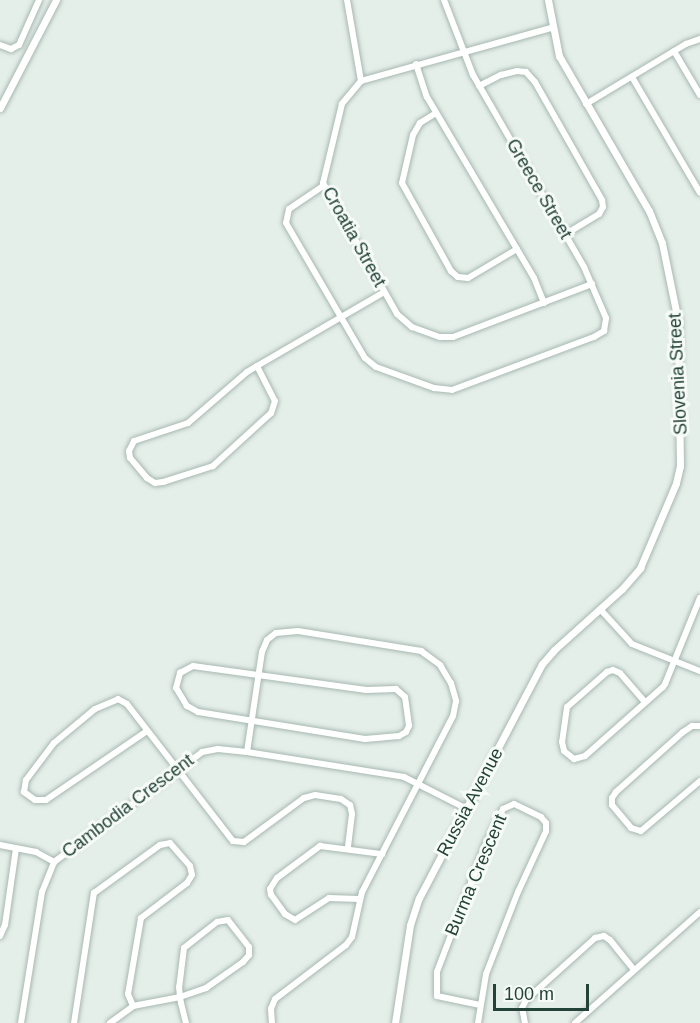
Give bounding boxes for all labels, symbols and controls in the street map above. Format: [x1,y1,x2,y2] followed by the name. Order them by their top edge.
[502,135,576,243] street label: Greece Street
[318,183,390,291] street label: Croatia Street
[664,312,692,436] street label: Slovenia Street
[432,744,508,860] street label: Russia Avenue
[58,750,198,862] street label: Cambodia Crescent
[441,811,511,939] street label: Burma Crescent
[496,972,592,1010] scale bar
[504,984,554,1004] text: 100 m

